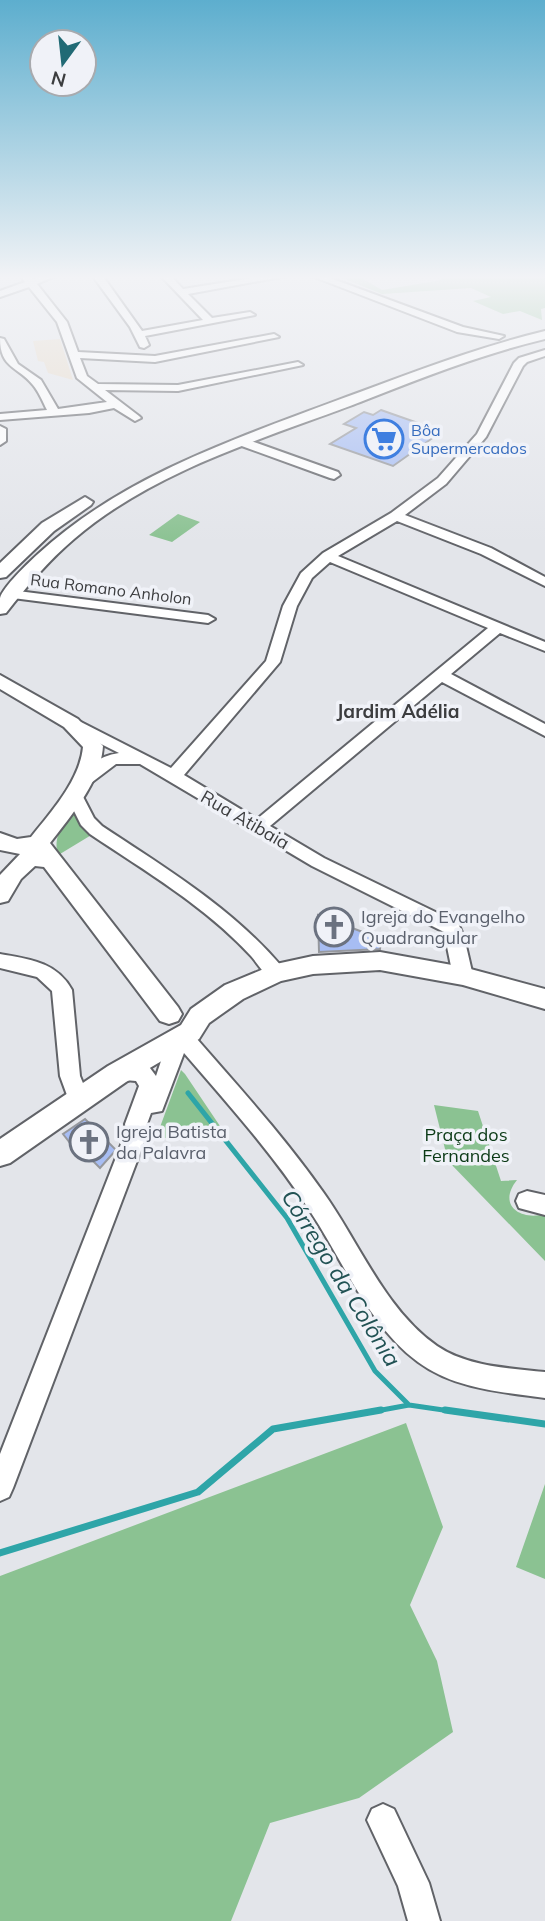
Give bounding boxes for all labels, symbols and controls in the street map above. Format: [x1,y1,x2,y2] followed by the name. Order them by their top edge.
[28,28,98,98] north arrow
[49,66,69,93] text: N
[363,418,405,460] supermarket icon: Bôa Supermercados
[411,420,527,458] place label: Bôa Supermercados
[29,569,193,609] street label: Rua Romano Anholon
[336,699,460,723] district label: Jardim Adélia
[197,785,294,854] street label: Rua Atibaia
[361,905,525,949] place label: Igreja do Evangelho Quadrangular
[313,906,355,948] church icon: Igreja do Evangelho Quadrangular
[116,1120,227,1164] place label: Igreja Batista da Palavra
[68,1121,110,1163] church icon: Igreja Batista da Palavra
[422,1123,510,1167] park label: Praça dos Fernandes
[275,1184,408,1372] water label: Córrego da Colônia

